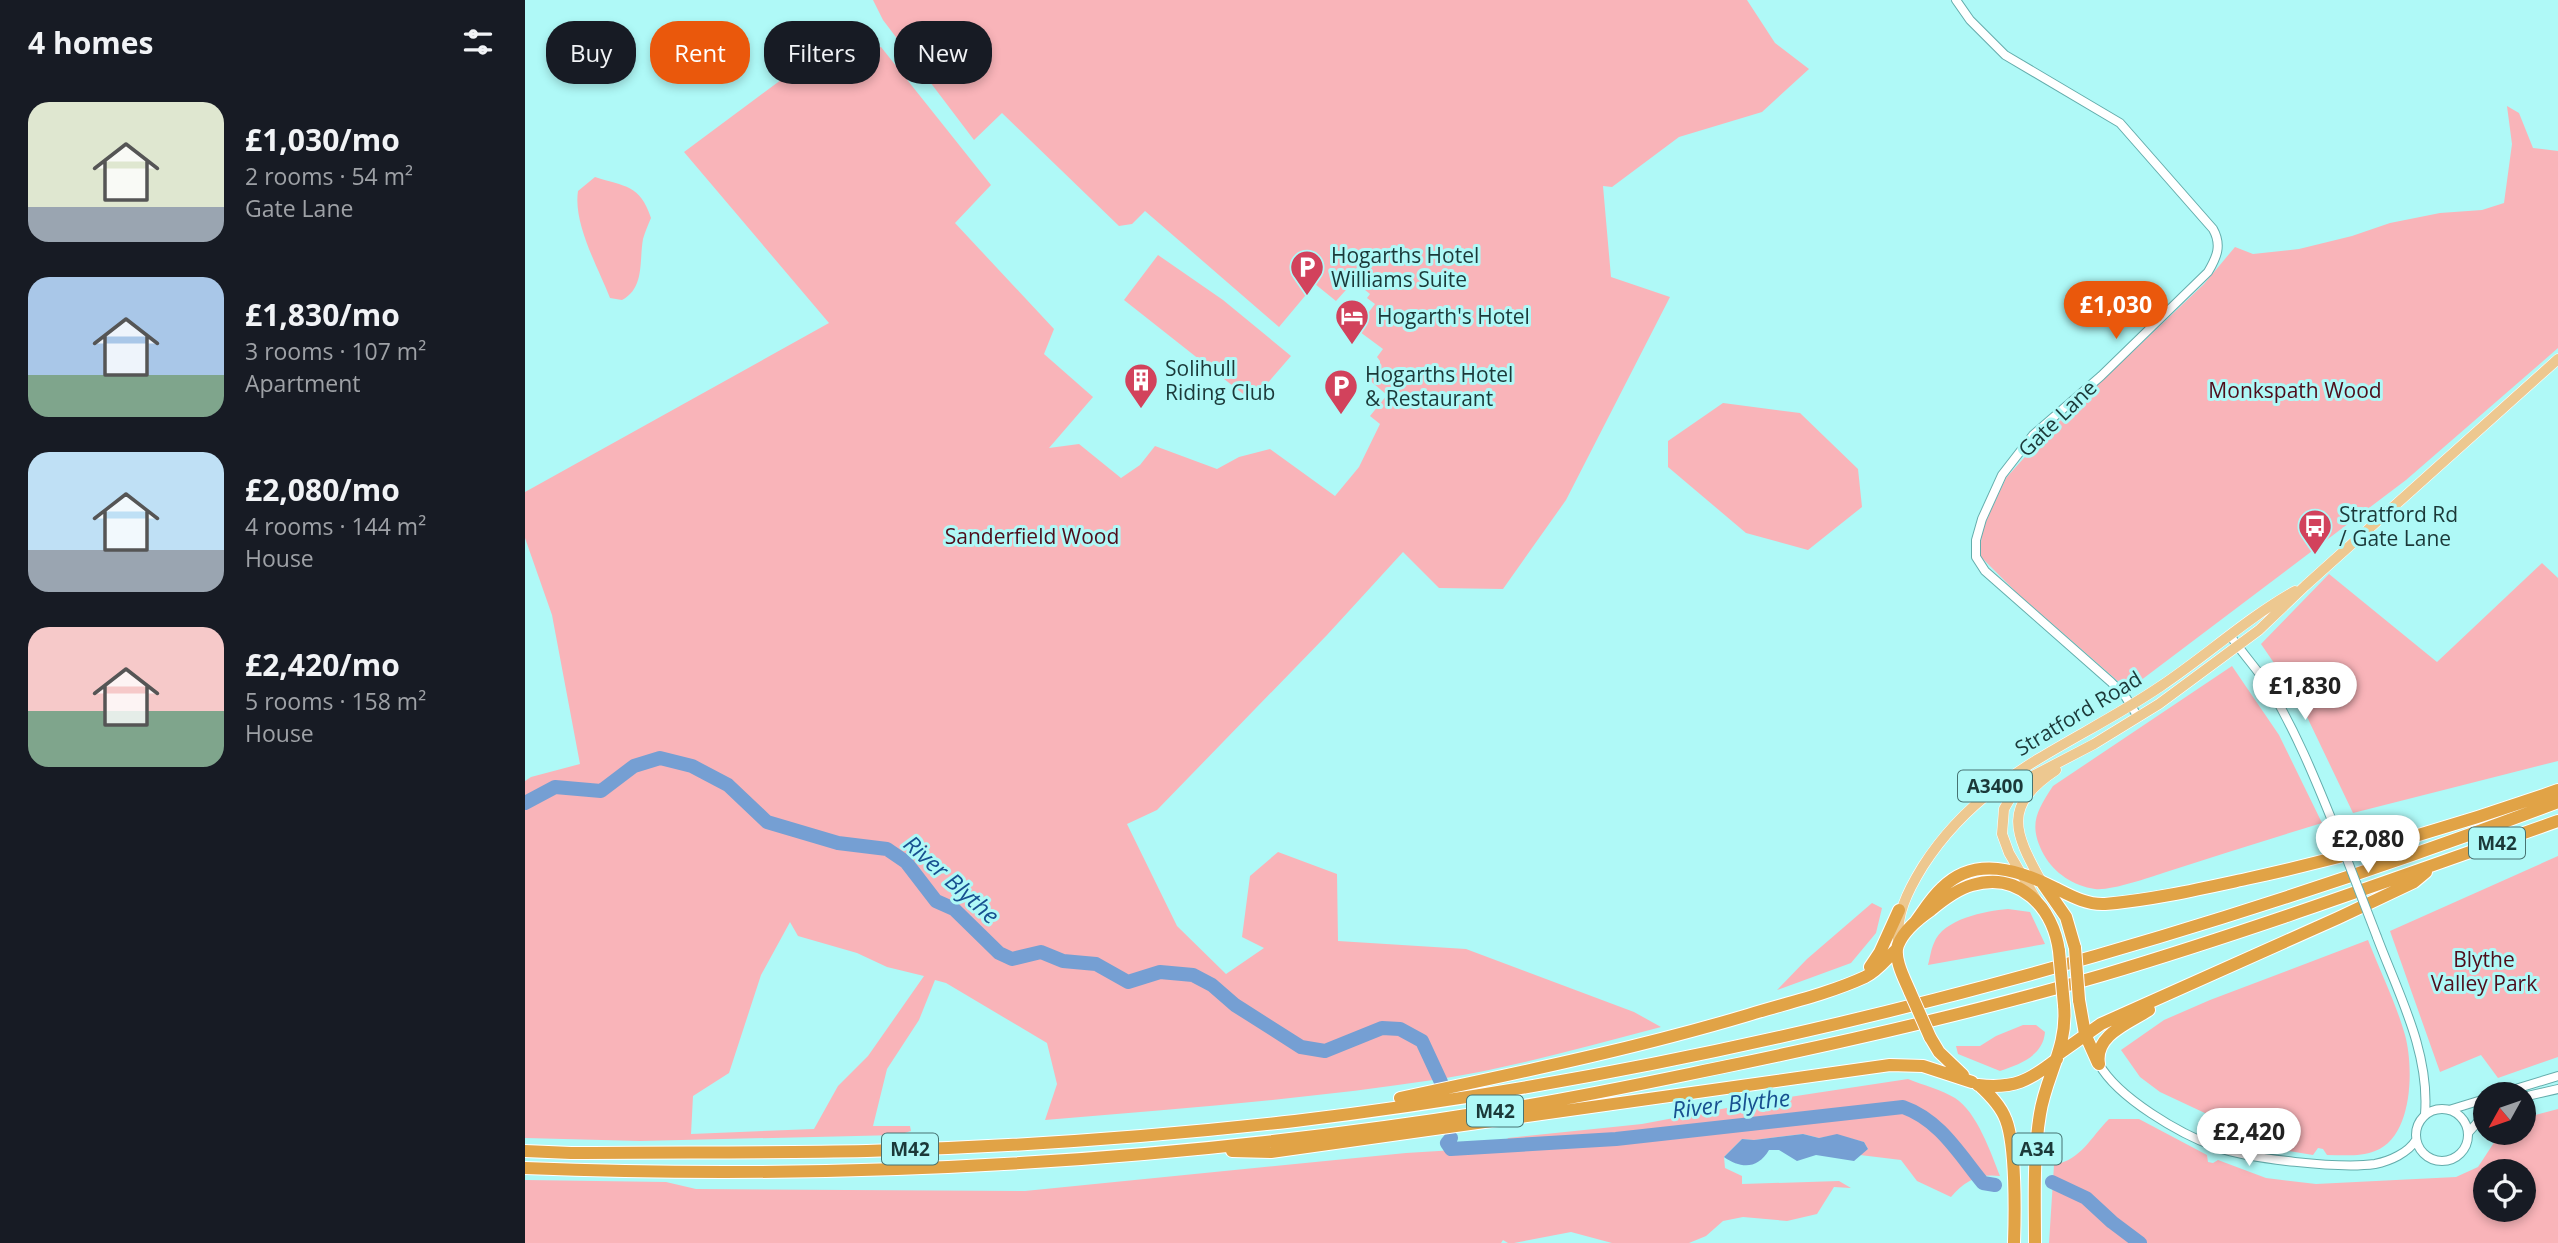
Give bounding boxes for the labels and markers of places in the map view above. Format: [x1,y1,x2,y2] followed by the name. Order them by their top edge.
[1331,241,1479,293] place label: Hogarths Hotel Williams Suite
[1288,248,1326,297] parking icon: Hogarths Hotel Williams Suite
[2059,282,2173,341] pin: £1,030
[1333,297,1371,346] hotel icon: Hogarth's Hotel
[1377,302,1530,330] place label: Hogarth's Hotel
[1165,354,1275,406] place label: Solihull Riding Club
[1365,360,1513,412] place label: Hogarths Hotel & Restaurant
[1122,361,1160,410] building icon: Solihull Riding Club
[1322,367,1360,416] parking icon: Hogarths Hotel & Restaurant
[2339,500,2458,552] place label: Stratford Rd / Gate Lane
[2296,507,2334,556] bus stop icon: Stratford Rd / Gate Lane
[2248,662,2362,722] pin: £1,830
[2311,816,2425,875] pin: £2,080
[2192,1108,2306,1168] pin: £2,420

